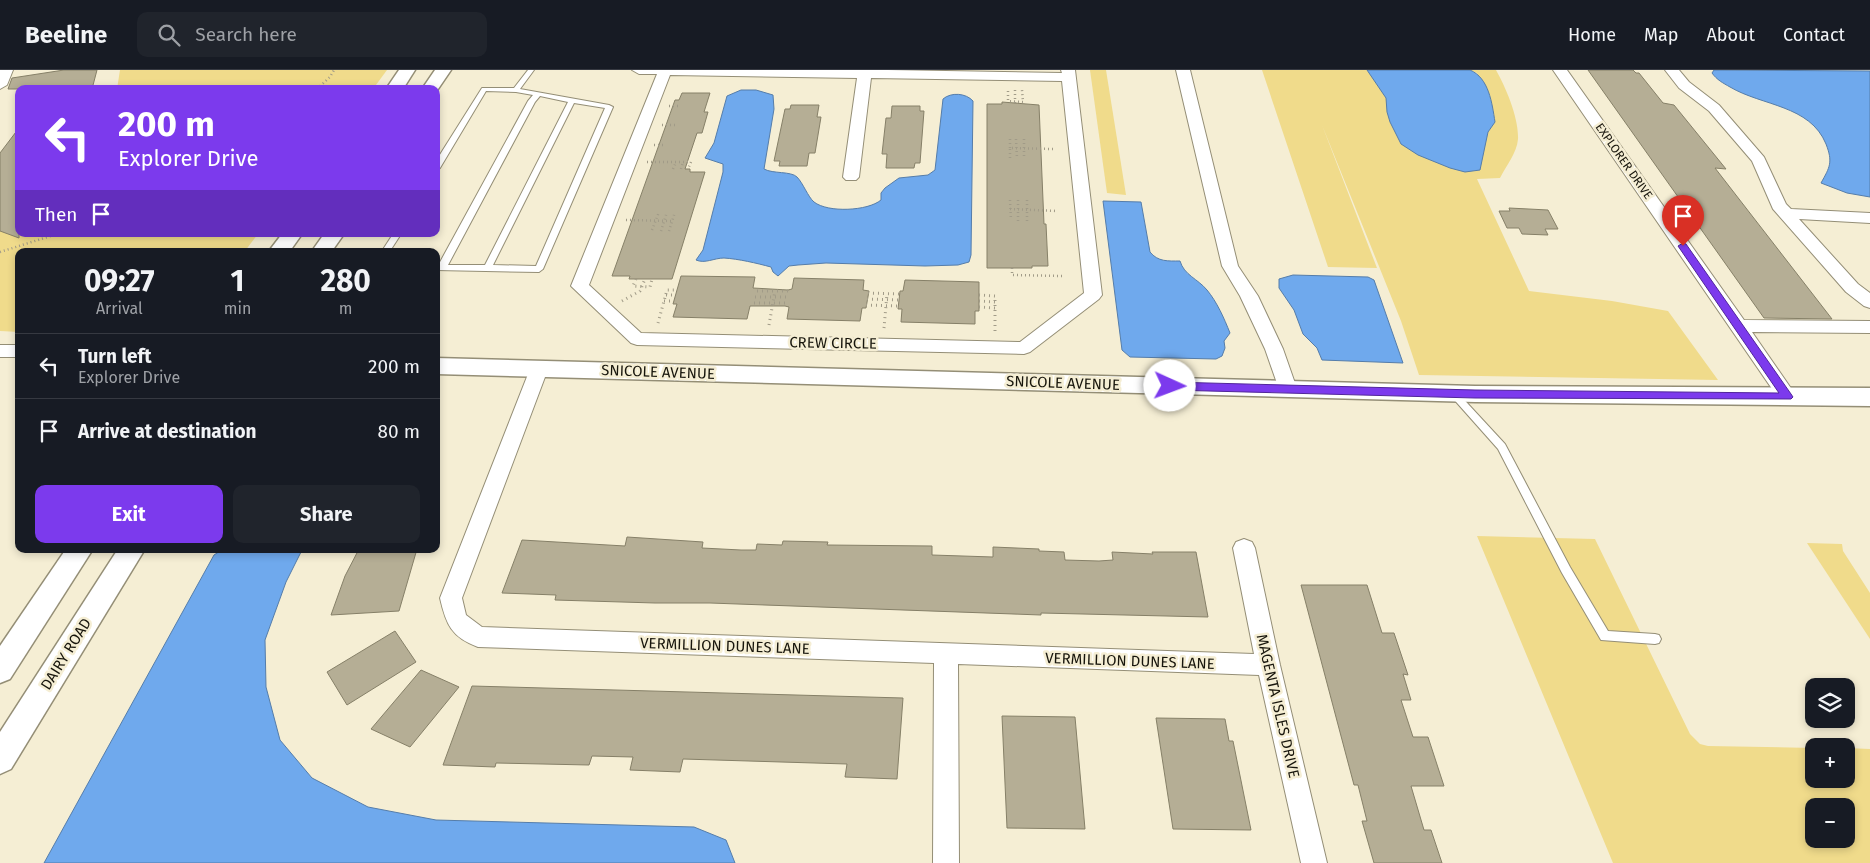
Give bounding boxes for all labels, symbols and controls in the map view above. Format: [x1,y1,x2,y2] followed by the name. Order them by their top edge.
[137,12,487,57] search box
[25,21,107,49] text: Beeline
[155,21,183,49] icon: search
[195,23,297,46] text: Search here
[1568,24,1616,46] text: Home
[1644,24,1678,46] text: Map
[1706,24,1755,46] text: About
[1783,24,1845,46] text: Contact
[118,103,215,145] text: 200 m
[35,105,100,170] icon: left
[1593,120,1655,202] street label: EXPLORER DRIVE
[118,145,258,172] text: Explorer Drive
[1662,195,1704,246] pin
[87,200,115,228] icon: arrive
[1669,202,1697,230] icon: arrive
[35,203,77,226] text: Then
[84,263,155,299] text: 09:27
[231,263,244,299] text: 1
[320,263,371,299] text: 280
[96,299,143,318] text: Arrival
[224,299,251,318] text: min
[339,299,353,318] text: m
[789,333,877,353] street label: CREW CIRCLE
[78,345,152,368] text: Turn left
[35,352,63,380] icon: left
[368,355,420,378] text: 200 m
[1143,359,1195,411] position arrow
[601,361,715,383] street label: SNICOLE AVENUE
[78,368,180,387] text: Explorer Drive
[1006,372,1120,394] street label: SNICOLE AVENUE
[35,417,63,445] icon: arrive
[78,420,257,443] text: Arrive at destination
[378,420,420,443] text: 80 m
[35,485,223,543] button: Exit
[233,485,420,543] button: Share
[37,615,95,693] street label: DAIRY ROAD
[1253,632,1303,780] street label: MAGENTA ISLES DRIVE
[640,634,810,658] street label: VERMILLION DUNES LANE
[1045,649,1215,673] street label: VERMILLION DUNES LANE
[1805,678,1855,848] map controls
[1805,678,1855,728] button: layers
[1805,738,1855,788] button: +
[1805,798,1855,848] button: −

